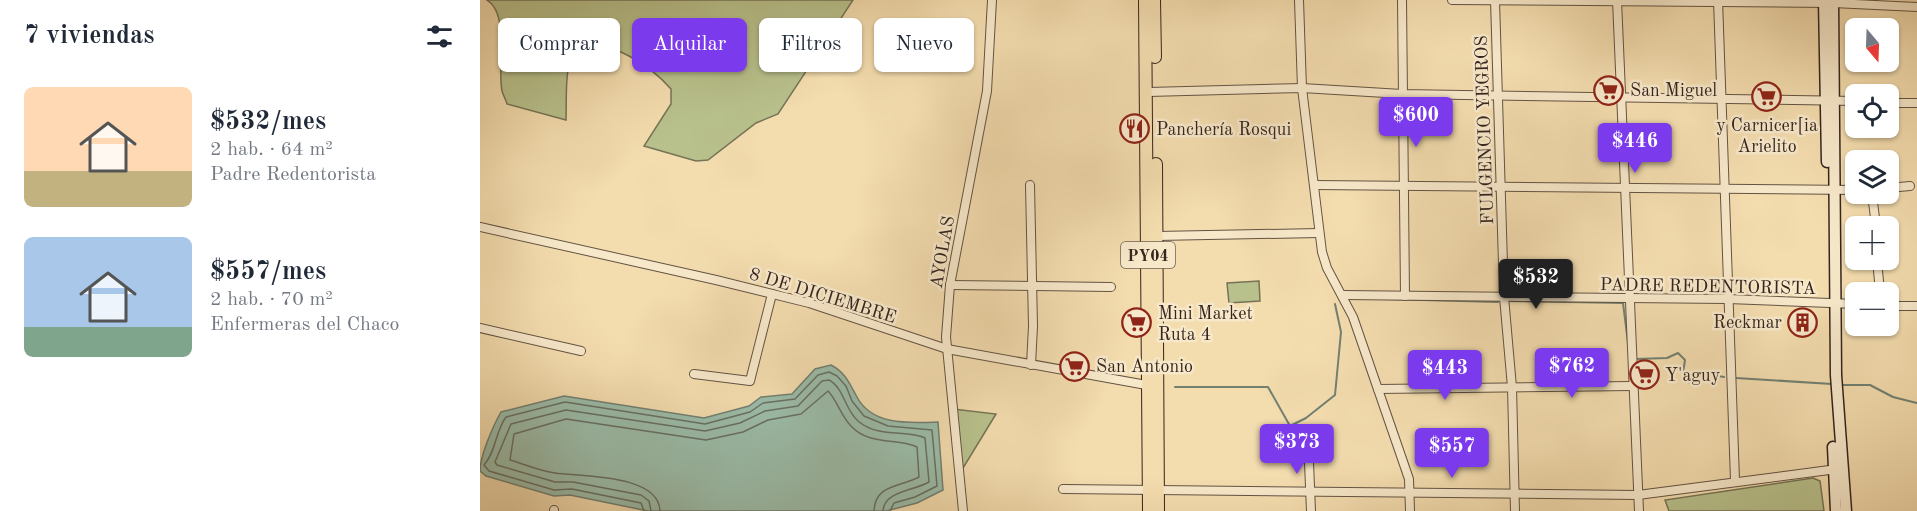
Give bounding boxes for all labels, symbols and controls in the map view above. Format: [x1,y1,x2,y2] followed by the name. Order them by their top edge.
[498,18,620,72] chip: Comprar
[632,18,747,72] chip: Alquilar
[759,18,862,72] chip: Filtros
[874,18,974,72] chip: Nuevo
[1845,18,1899,72] north arrow
[1845,18,1899,336] map controls
[423,20,456,53] icon: filters
[24,23,154,49] text: 7 viviendas
[1473,35,1497,225] street label: FULGENCIO YEGROS
[1593,74,1625,106] supermarket icon: San Miguel
[1751,80,1783,112] supermarket icon: y Carnicer[ia Arielito
[1630,82,1717,100] place label: San Miguel
[1845,84,1899,138] button: locate
[1380,97,1452,148] pin: $600
[1393,106,1439,126] text: $600
[210,109,326,135] text: $532/mes
[72,111,144,183] icon: home
[1119,113,1151,145] restaurant icon: Panchería Rosqui
[1716,117,1818,156] place label: y Carnicer[ia Arielito
[1156,121,1291,139] place label: Panchería Rosqui
[1599,123,1671,174] pin: $446
[1612,132,1658,152] text: $446
[210,140,333,160] text: 2 hab. · 64 m²
[1845,150,1899,204] button: layers
[210,165,376,185] text: Padre Redentorista
[928,214,958,290] street label: AYOLAS
[1845,216,1899,270] button: +
[1121,242,1175,268] road number: PY04
[210,259,326,285] text: $557/mes
[1500,259,1572,310] pin: $532
[72,261,144,333] icon: home
[747,265,898,327] street label: 8 DE DICIEMBRE
[1513,268,1559,288] text: $532
[1600,276,1817,298] street label: PADRE REDENTORISTA
[1845,282,1899,336] button: −
[210,290,333,310] text: 2 hab. · 70 m²
[1158,305,1253,344] place label: Mini Market Ruta 4
[1787,306,1819,338] building icon: Reckmar
[1121,307,1153,339] supermarket icon: Mini Market Ruta 4
[1713,314,1783,332] place label: Reckmar
[210,315,399,335] text: Enfermeras del Chaco
[1536,348,1608,399] pin: $762
[1059,350,1091,382] supermarket icon: San Antonio
[1409,350,1481,401] pin: $443
[1549,357,1595,377] text: $762
[1096,358,1193,376] place label: San Antonio
[1422,359,1468,379] text: $443
[1628,359,1660,391] supermarket icon: Y'aguy
[1665,367,1721,385] place label: Y'aguy
[1261,424,1333,475] pin: $373
[1416,428,1488,479] pin: $557
[1274,433,1320,453] text: $373
[1429,437,1475,457] text: $557

